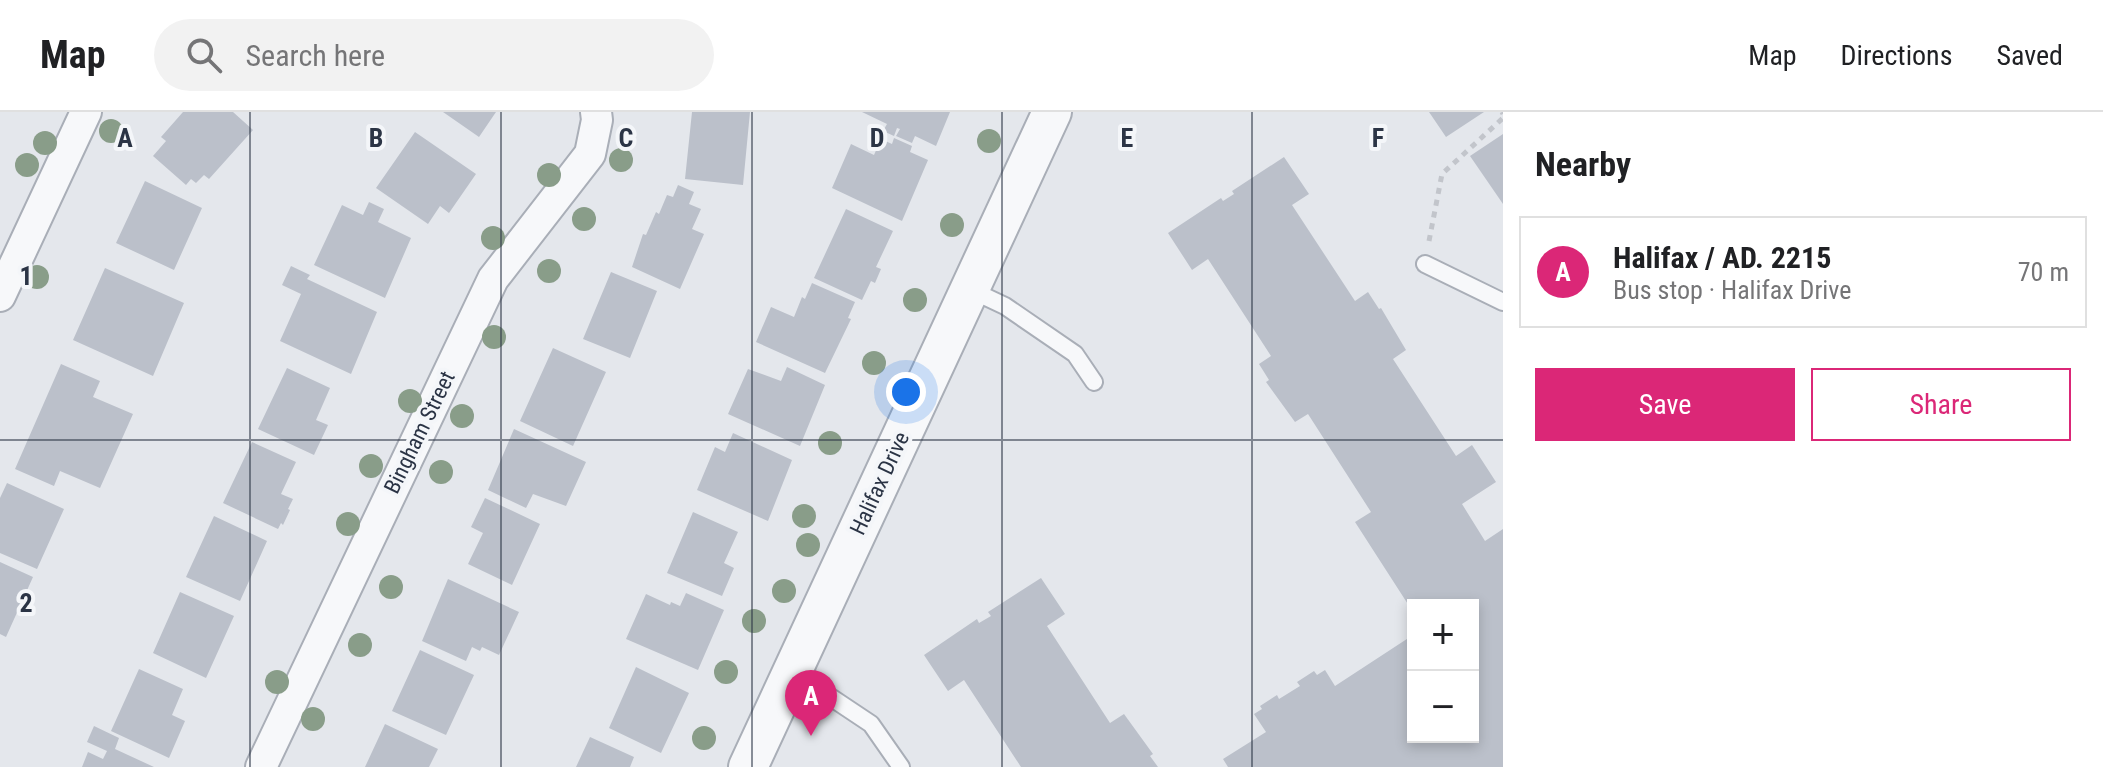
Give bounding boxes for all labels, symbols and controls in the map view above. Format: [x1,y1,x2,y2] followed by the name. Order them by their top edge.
[154,19,714,91] search box
[40,33,106,77] text: Map
[182,33,226,77] icon: search
[246,38,385,73] text: Search here
[1748,39,1797,72] text: Map
[1841,39,1952,72] text: Directions
[1996,39,2063,72] text: Saved
[117,123,133,153] text: A
[369,123,383,153] text: B
[619,123,634,153] text: C
[870,123,884,153] text: D
[1121,123,1134,153] text: E
[1372,123,1384,153] text: F
[1535,144,1631,184] text: Nearby
[1613,240,1831,275] text: Halifax / AD. 2215
[1555,257,1571,287] text: A
[2018,257,2069,287] text: 70 m
[19,261,33,291] text: 1
[1613,275,1851,305] text: Bus stop · Halifax Drive
[379,367,460,497] street label: Bingham Street
[1535,368,1795,441] button: Save
[1811,368,2071,441] button: Share
[886,372,926,412] your location
[845,428,914,539] street label: Halifax Drive
[19,588,33,618] text: 2
[1407,599,1479,743] map controls
[1407,599,1479,671] button: +
[785,670,837,736] pin: A
[1407,671,1479,743] button: −

